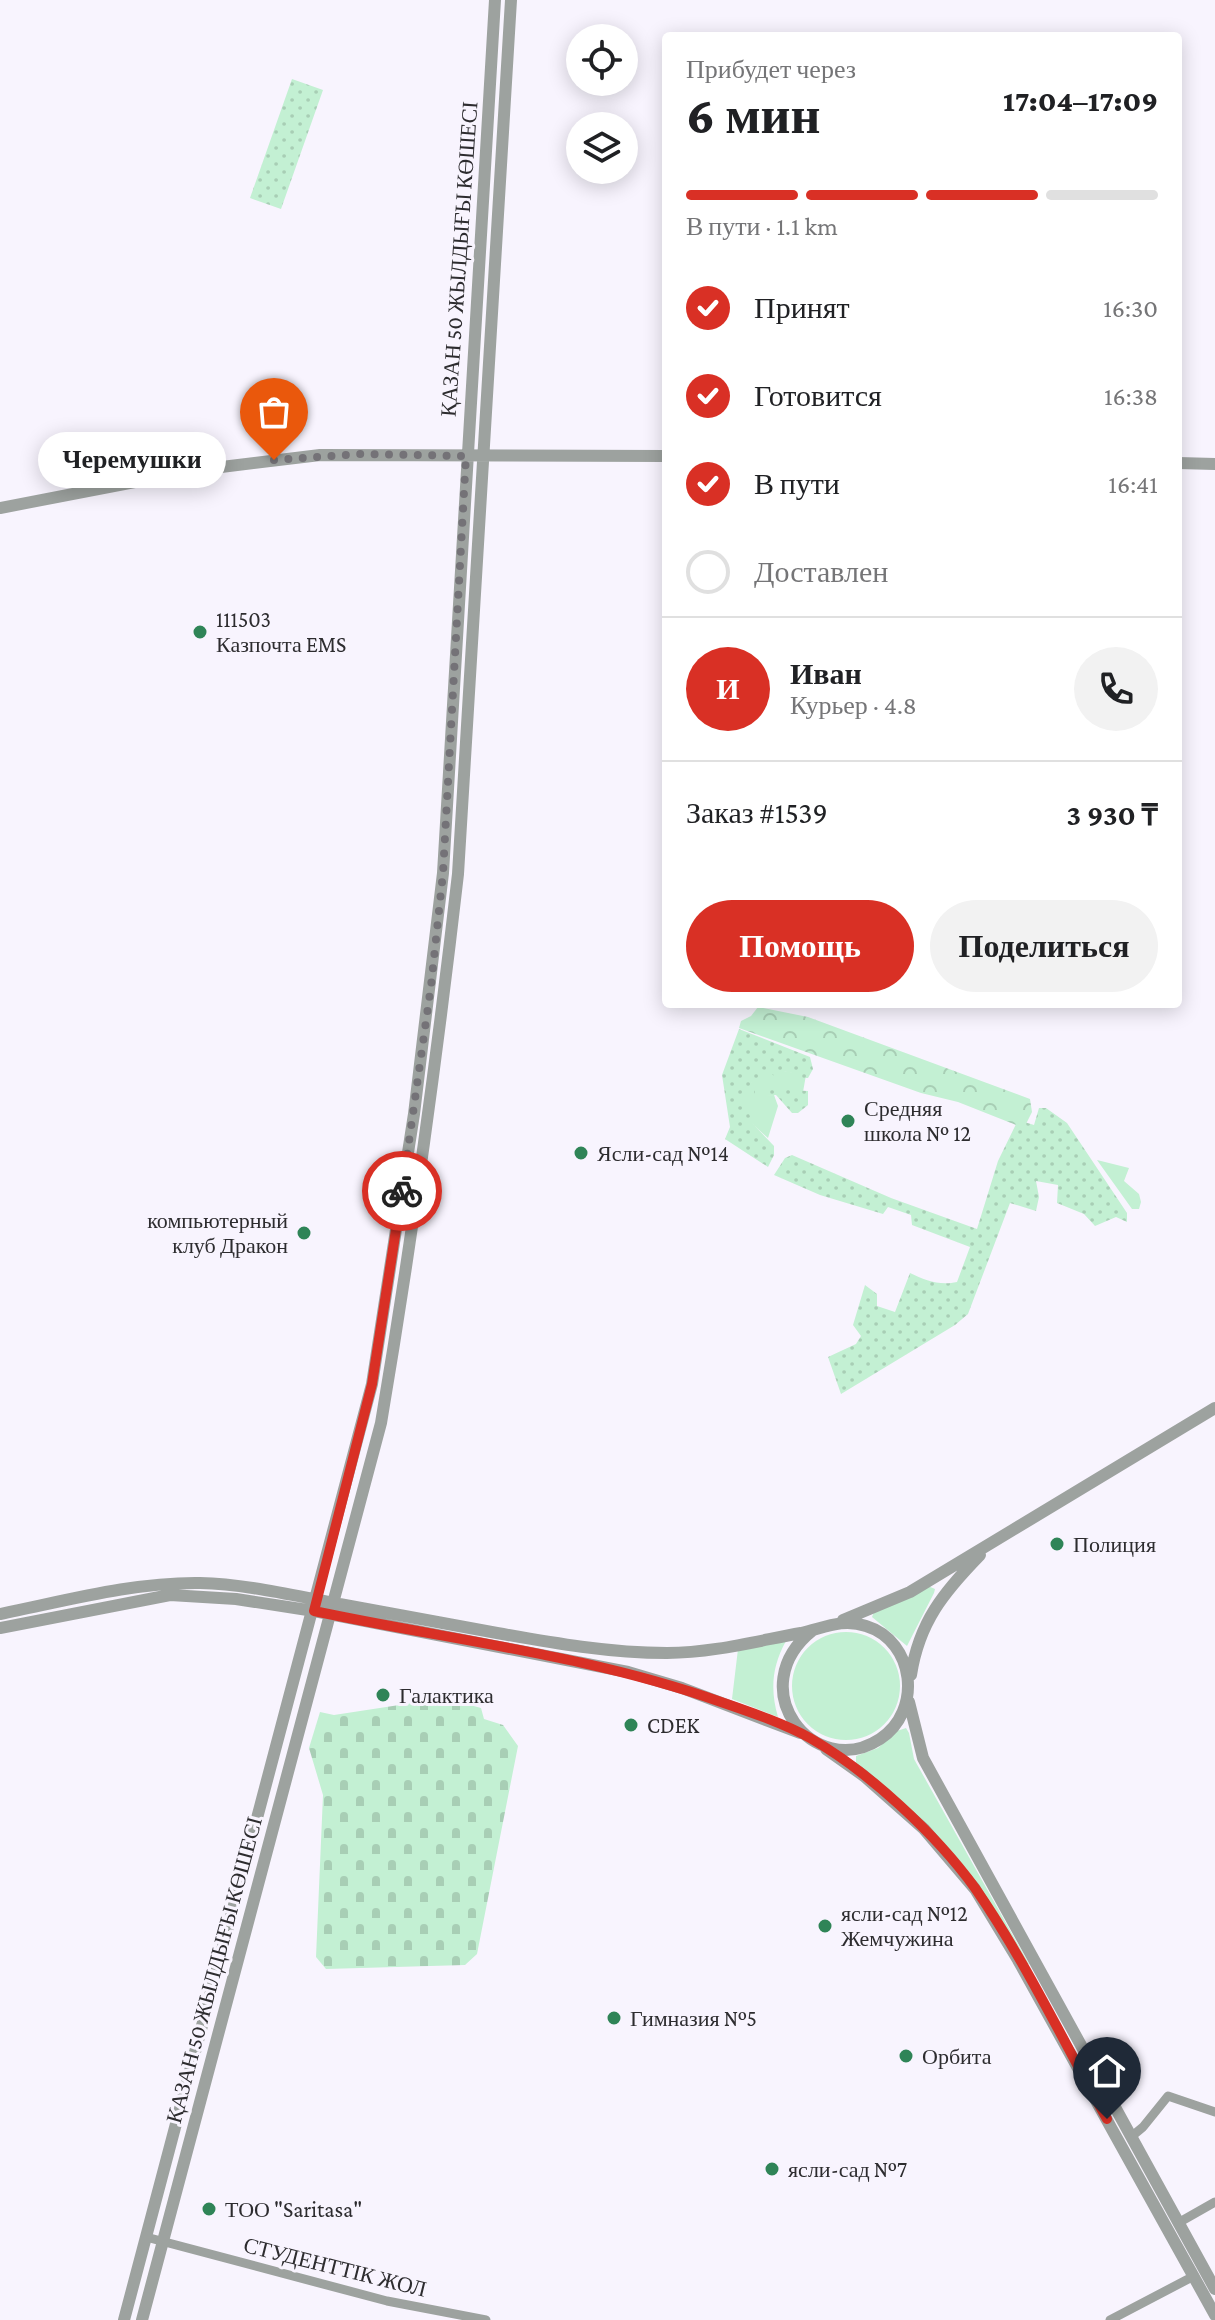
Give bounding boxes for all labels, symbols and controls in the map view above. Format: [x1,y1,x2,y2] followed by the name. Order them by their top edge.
[566,24,638,184] map controls
[566,24,638,96] button: locate
[686,55,856,84] text: Прибудет через
[1003,84,1158,117] text: 17:04–17:09
[686,86,821,144] text: 6 мин
[436,100,482,418] street label: ҚАЗАН 50 ЖЫЛДЫҒЫ КӨШЕСІ
[566,112,638,184] button: layers
[686,212,838,241] text: В пути · 1.1 km
[686,286,730,330] icon: check
[754,291,850,324] text: Принят
[1103,294,1158,323] text: 16:30
[686,374,730,418] icon: check
[240,378,308,460] pin
[754,379,882,412] text: Готовится
[1104,382,1158,411] text: 16:38
[252,390,296,434] icon: bag
[38,432,226,488] callout: Черемушки
[62,445,202,474] text: Черемушки
[686,462,730,506] icon: check
[754,467,840,500] text: В пути
[1108,470,1158,499] text: 16:41
[754,555,888,588] text: Доставлен
[216,607,346,657] place label: 111503 Казпочта EMS
[191,623,209,641] marker: 111503 Казпочта EMS
[1074,647,1158,731] button: phone
[790,657,862,690] text: Иван
[716,672,740,705] text: И
[790,691,917,720] text: Курьер · 4.8
[686,796,828,829] text: Заказ #1539
[1067,798,1158,831] text: 3 930 ₸
[686,900,914,992] button: Помощь
[930,900,1158,992] button: Поделиться
[864,1096,971,1146] place label: Средняя школа № 12
[839,1112,857,1130] marker: Средняя школа № 12
[597,1141,729,1166] place label: Ясли-сад №14
[572,1144,590,1162] marker: Ясли-сад №14
[362,1151,442,1231] courier
[380,1169,424,1213] icon: bike
[147,1208,288,1258] place label: компьютерный клуб Дракон
[295,1224,313,1242] marker: компьютерный клуб Дракон
[1073,1532,1156,1557] place label: Полиция
[1048,1535,1066,1553] marker: Полиция
[399,1683,494,1708] place label: Галактика
[374,1686,392,1704] marker: Галактика
[647,1713,700,1738] place label: CDEK
[622,1716,640,1734] marker: CDEK
[161,1814,267,2126] street label: ҚАЗАН 50 ЖЫЛДЫҒЫ КӨШЕСІ
[841,1901,968,1951] place label: ясли-сад №12 Жемчужина
[816,1917,834,1935] marker: ясли-сад №12 Жемчужина
[630,2006,757,2031] place label: Гимназия №5
[605,2009,623,2027] marker: Гимназия №5
[1073,2037,1141,2119] pin
[922,2044,992,2069] place label: Орбита
[897,2047,915,2065] marker: Орбита
[1085,2049,1129,2093] icon: home
[788,2157,907,2182] place label: ясли-сад №7
[763,2160,781,2178] marker: ясли-сад №7
[225,2197,362,2222] place label: ТОО "Saritasa"
[200,2200,218,2218] marker: ТОО "Saritasa"
[241,2232,429,2302] street label: СТУДЕНТТІК ЖОЛ

